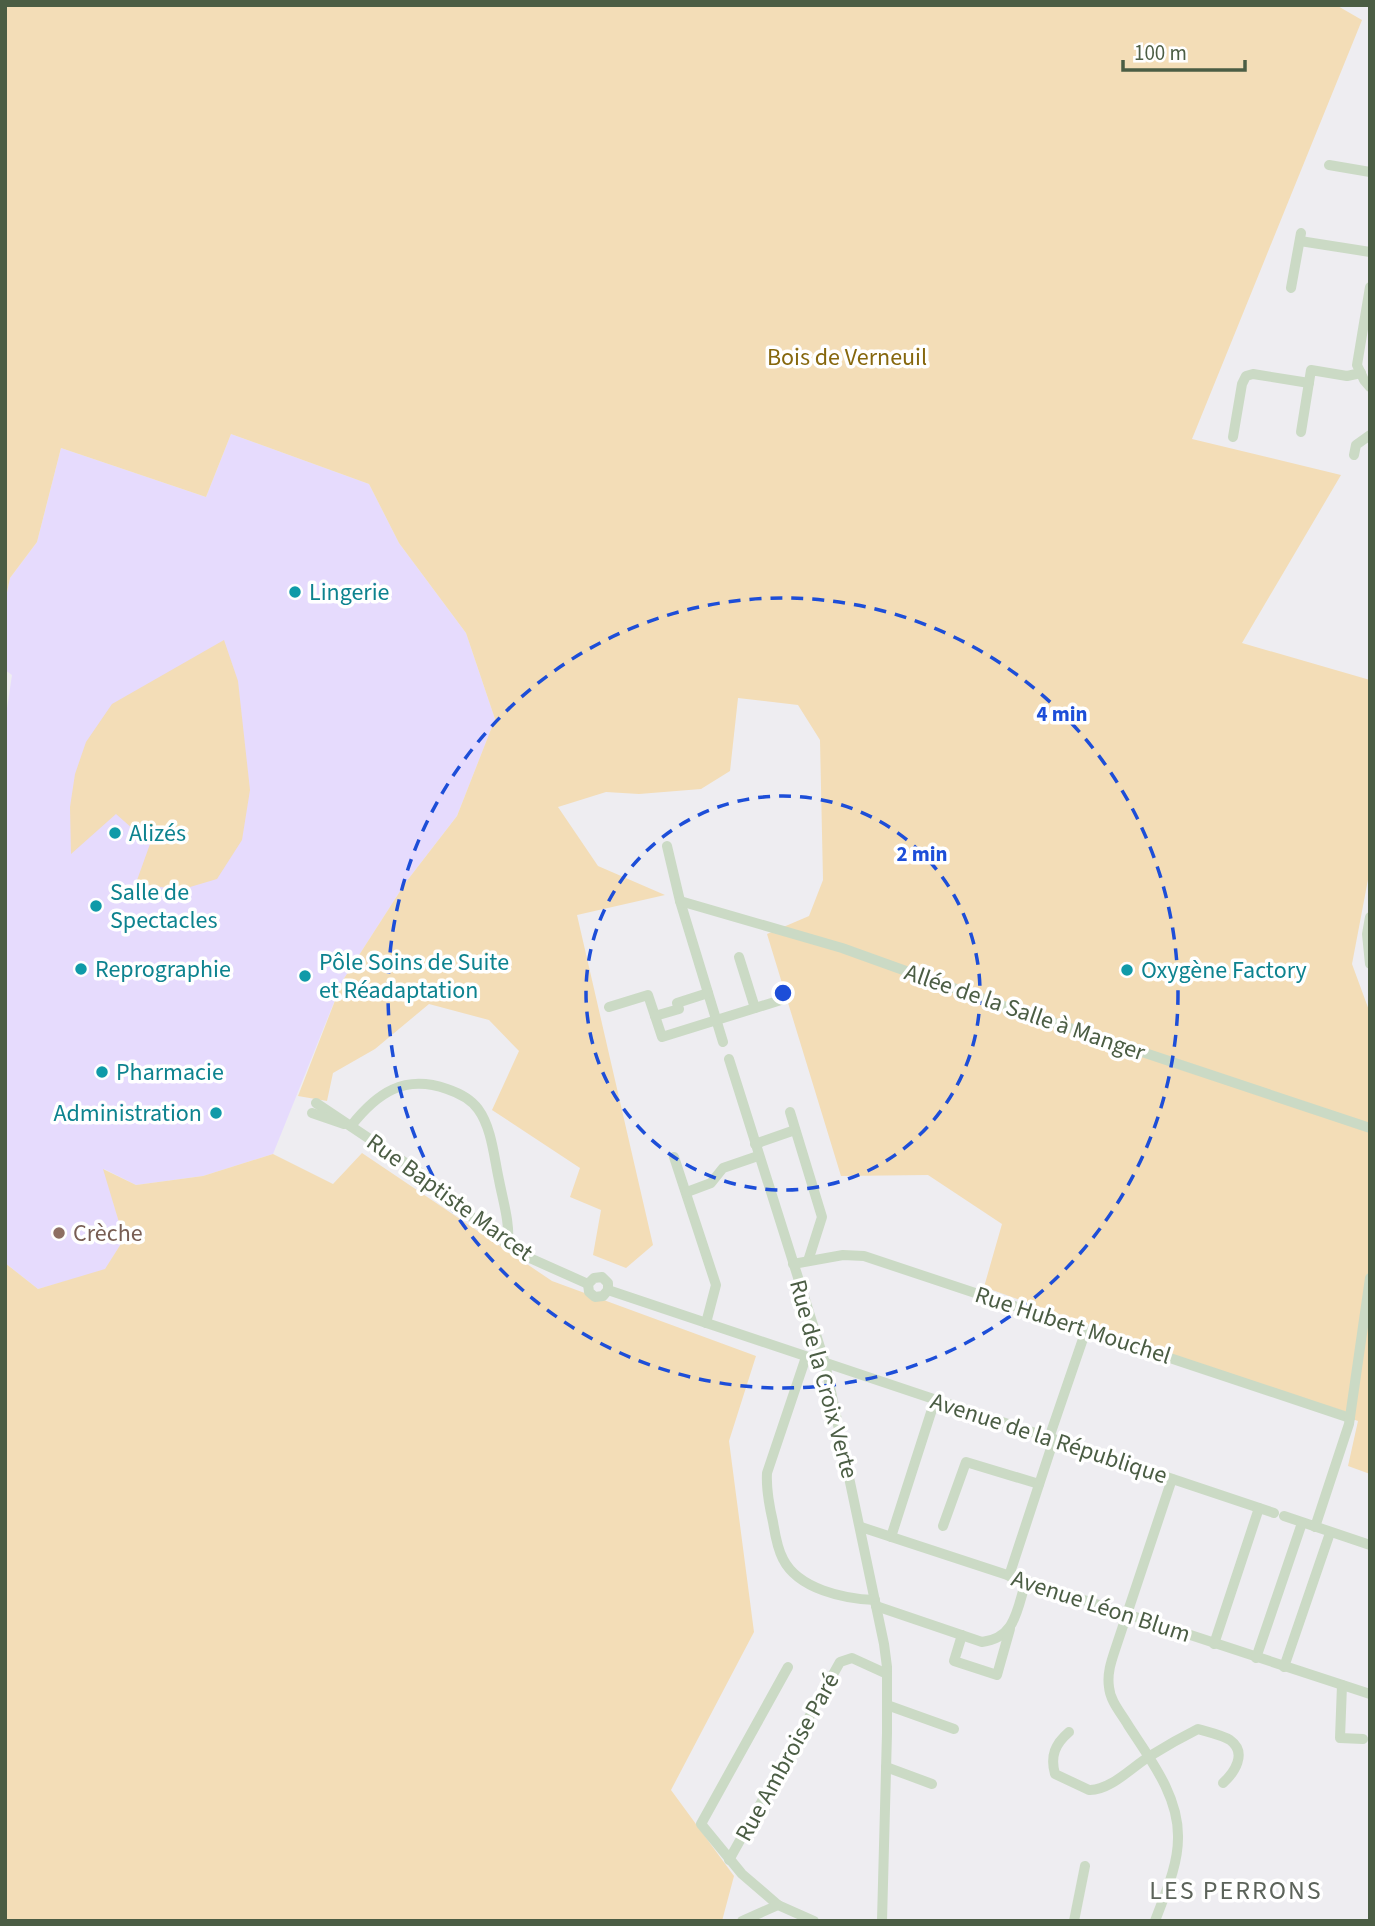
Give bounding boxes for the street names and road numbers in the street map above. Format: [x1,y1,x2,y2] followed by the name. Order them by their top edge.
[900,955,1150,1070] street label: Allée de la Salle à Manger
[359,1125,540,1270] street label: Rue Baptiste Marcet
[780,1276,867,1482] street label: Rue de la Croix Verte
[970,1277,1175,1374] street label: Rue Hubert Mouchel
[926,1384,1172,1493] street label: Avenue de la République
[1007,1561,1195,1652] street label: Avenue Léon Blum
[727,1667,848,1848] street label: Rue Ambroise Paré

